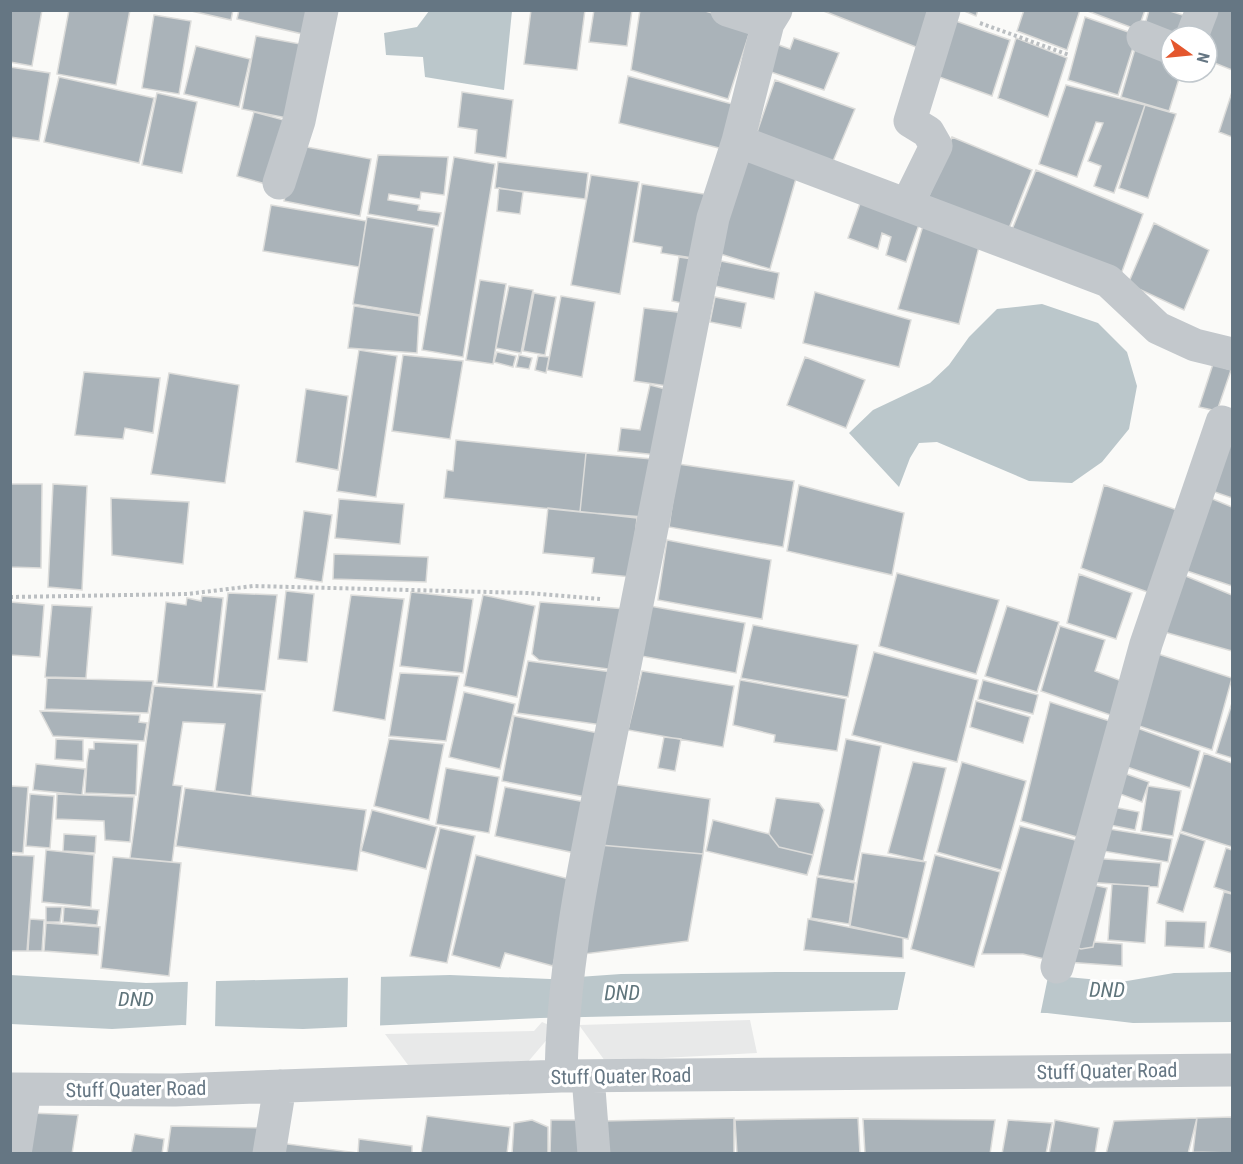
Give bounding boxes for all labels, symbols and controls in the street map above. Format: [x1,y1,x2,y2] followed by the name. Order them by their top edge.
[1159,24,1219,84] north arrow
[1193,51,1213,65] text: N
[1089,978,1125,1002] water label: DND
[604,981,640,1005] water label: DND
[118,987,154,1011] water label: DND
[1036,1058,1178,1084] street label: Stuff Quater Road
[550,1063,692,1089] street label: Stuff Quater Road
[65,1076,207,1102] street label: Stuff Quater Road

